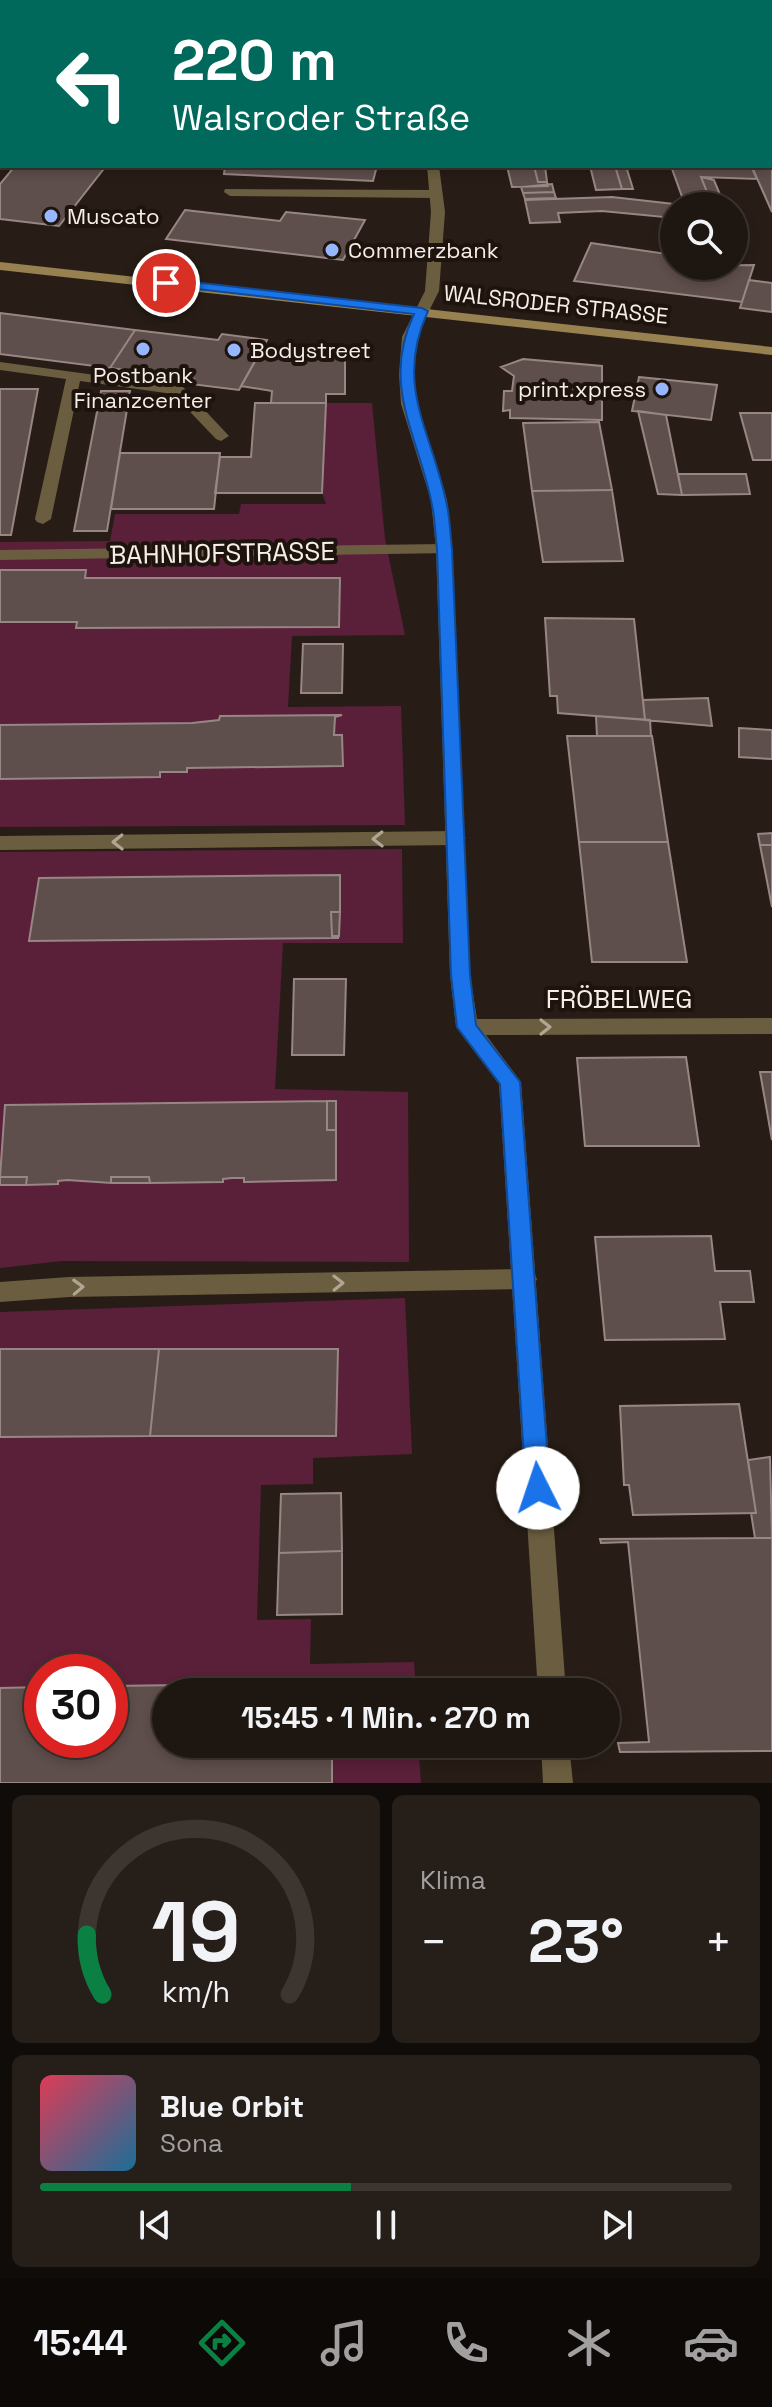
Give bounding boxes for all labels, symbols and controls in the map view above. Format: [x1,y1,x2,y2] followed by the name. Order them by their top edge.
[172,25,337,96] text: 220 m
[40,32,144,136] icon: left
[172,95,470,141] text: Walsroder Straße
[660,192,748,280] map controls
[660,192,748,280] button: search
[67,202,160,230] place label: Muscato
[42,207,60,225] marker: Muscato
[348,236,499,264] place label: Commerzbank
[323,241,341,259] marker: Commerzbank
[132,249,200,317] pin
[144,261,188,305] icon: arrive
[442,278,670,330] street label: WALSRODER STRASSE
[250,336,371,364] place label: Bodystreet
[134,340,152,358] marker: Postbank Finanzcenter
[225,341,243,359] marker: Bodystreet
[74,361,212,414] place label: Postbank Finanzcenter
[518,375,646,403] place label: print.xpress
[653,380,671,398] marker: print.xpress
[109,534,335,572] street label: BAHNHOFSTRASSE
[371,830,384,848] one-way arrow
[111,833,124,851] one-way arrow
[546,982,692,1016] street label: FRÖBELWEG
[539,1018,552,1036] one-way arrow
[332,1274,345,1292] one-way arrow
[72,1278,85,1295] one-way arrow
[496,1446,580,1530] position arrow
[24,1654,128,1758] speed limit sign: 30
[241,1698,531,1737] text: 15:45 · 1 Min. · 270 m
[420,1863,486,1897] text: Klima
[151,1879,241,1985] text: 19
[528,1903,624,1980] text: 23°
[420,1914,447,1970] text: −
[705,1914,732,1970] text: +
[162,1974,230,2010] text: km/h
[160,2087,304,2126] text: Blue Orbit
[160,2126,223,2160] text: Sona
[133,2203,177,2247] icon: previous
[364,2203,408,2247] icon: pause
[595,2203,639,2247] icon: next
[194,2315,250,2371] icon: directions
[316,2315,372,2371] icon: music
[438,2315,494,2371] icon: phone
[561,2315,617,2371] icon: climate
[683,2315,739,2371] icon: car
[33,2320,128,2366] text: 15:44

